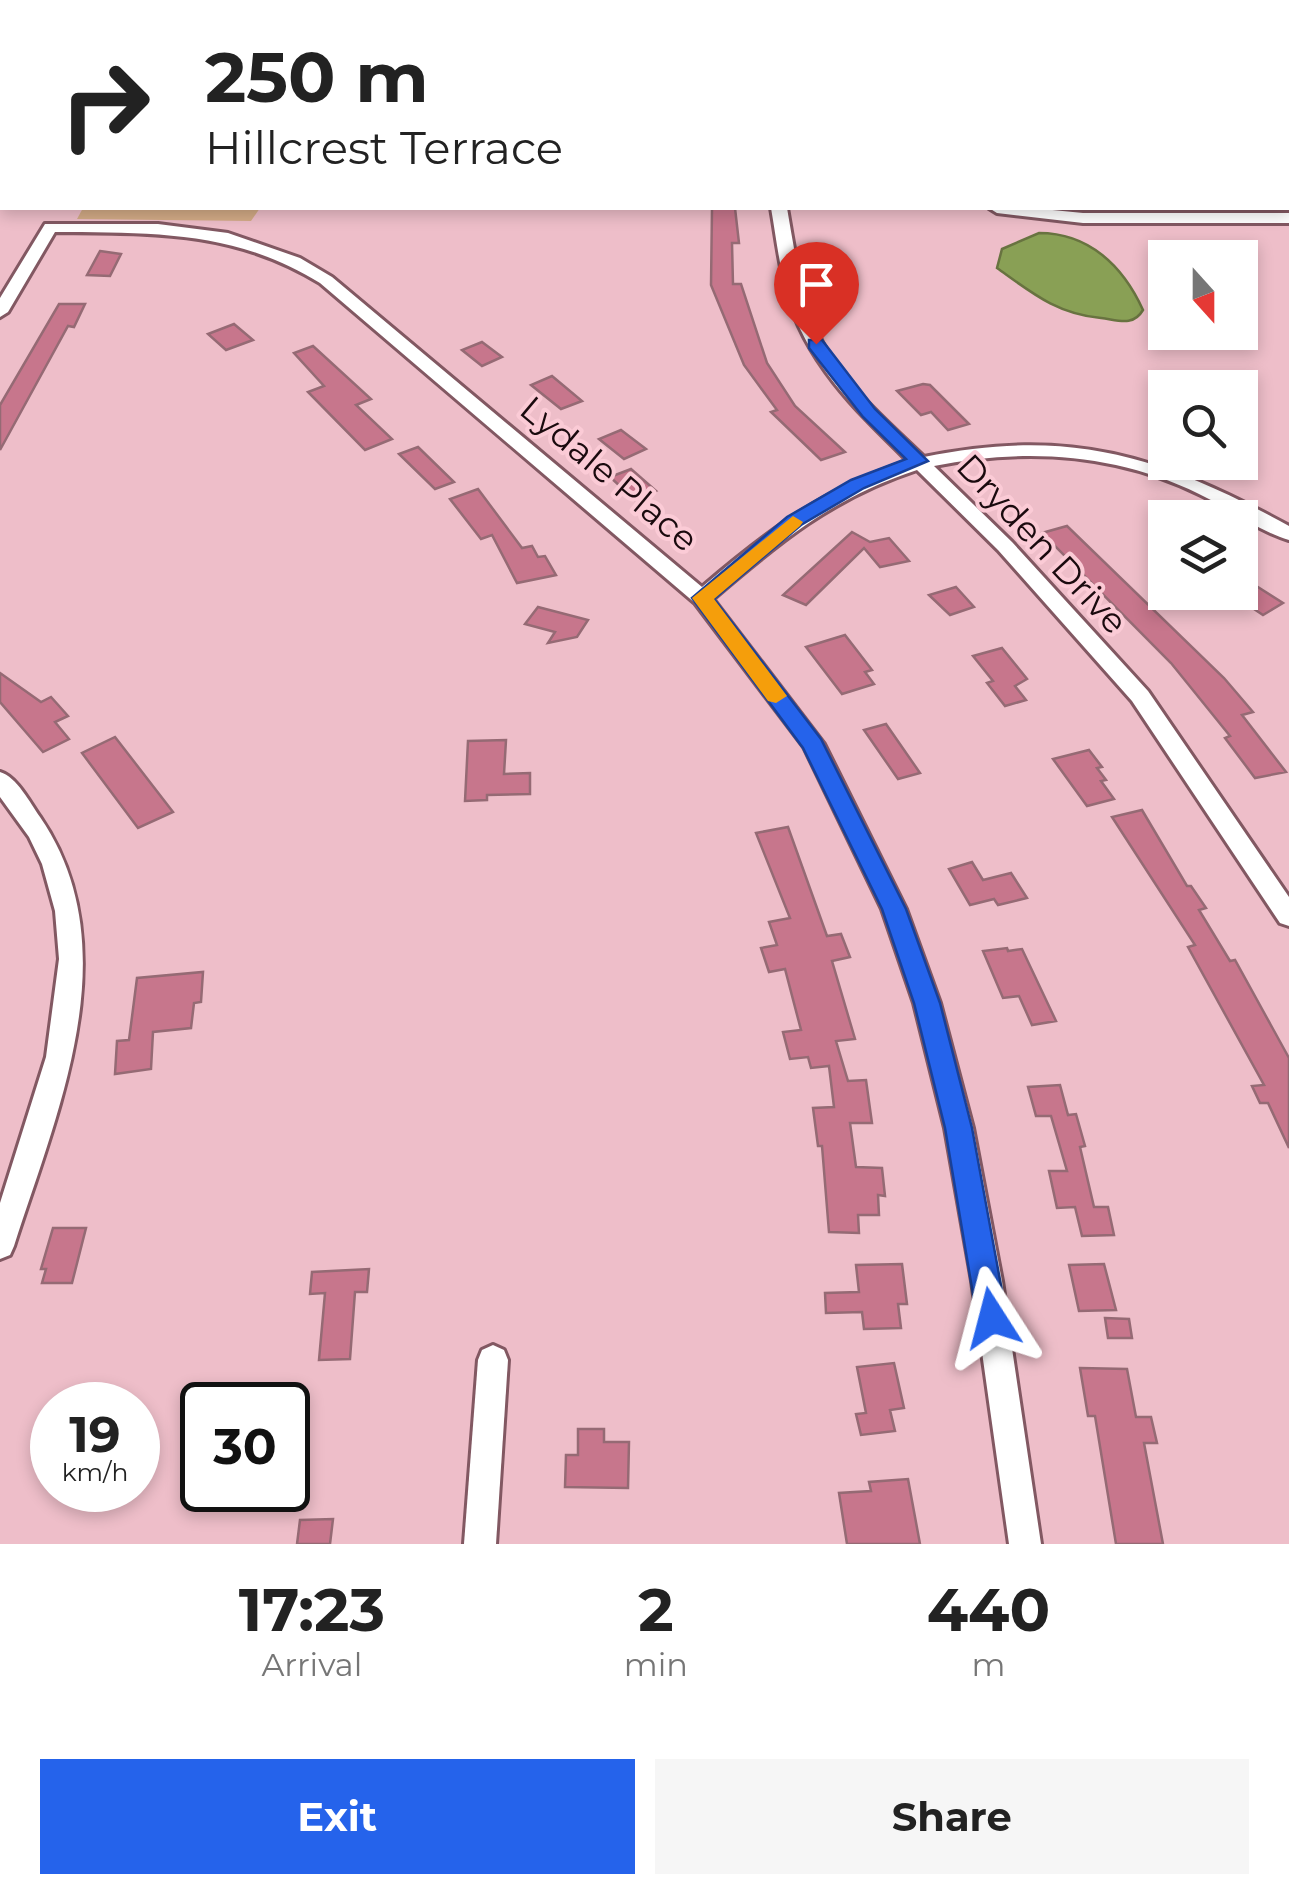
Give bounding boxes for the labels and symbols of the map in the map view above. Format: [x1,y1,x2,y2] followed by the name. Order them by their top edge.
[1148,240,1258,350] north arrow
[774,242,859,345] pin
[512,387,707,560] street label: Lydale Place
[948,445,1137,643] street label: Dryden Drive
[940,1266,1044,1370] position arrow
[180,1382,310,1512] speed limit sign: 30

